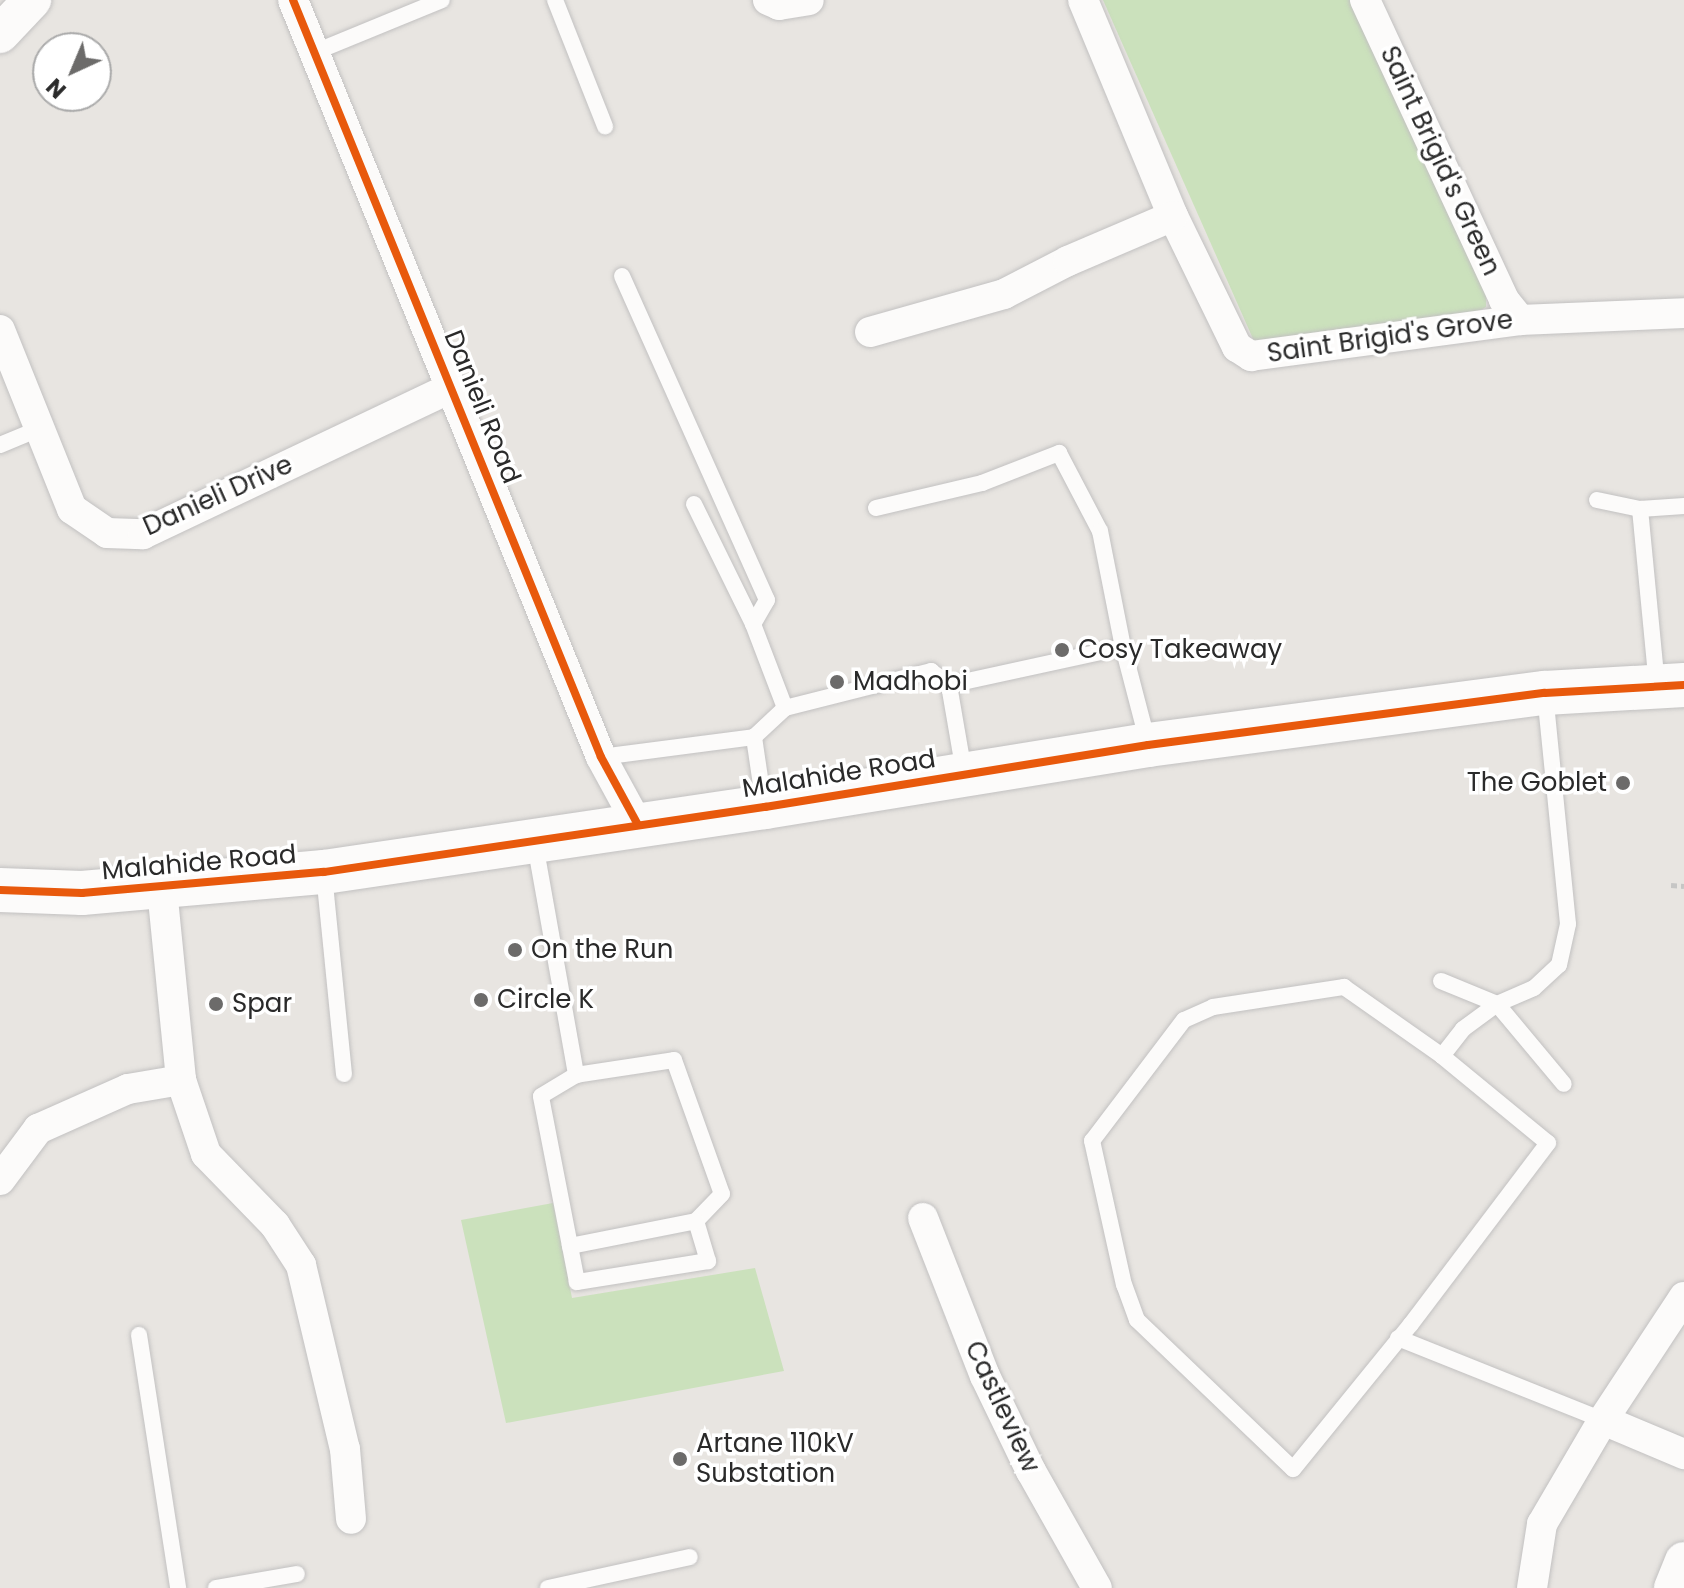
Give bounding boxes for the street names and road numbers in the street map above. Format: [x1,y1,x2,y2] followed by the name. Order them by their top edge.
[1373,41,1507,281] street label: Saint Brigid's Green
[1265,304,1515,370] street label: Saint Brigid's Grove
[437,326,527,488] street label: Danieli Road
[139,449,297,543] street label: Danieli Drive
[740,743,938,805] street label: Malahide Road
[100,839,298,887] street label: Malahide Road
[958,1336,1046,1478] street label: Castleview

